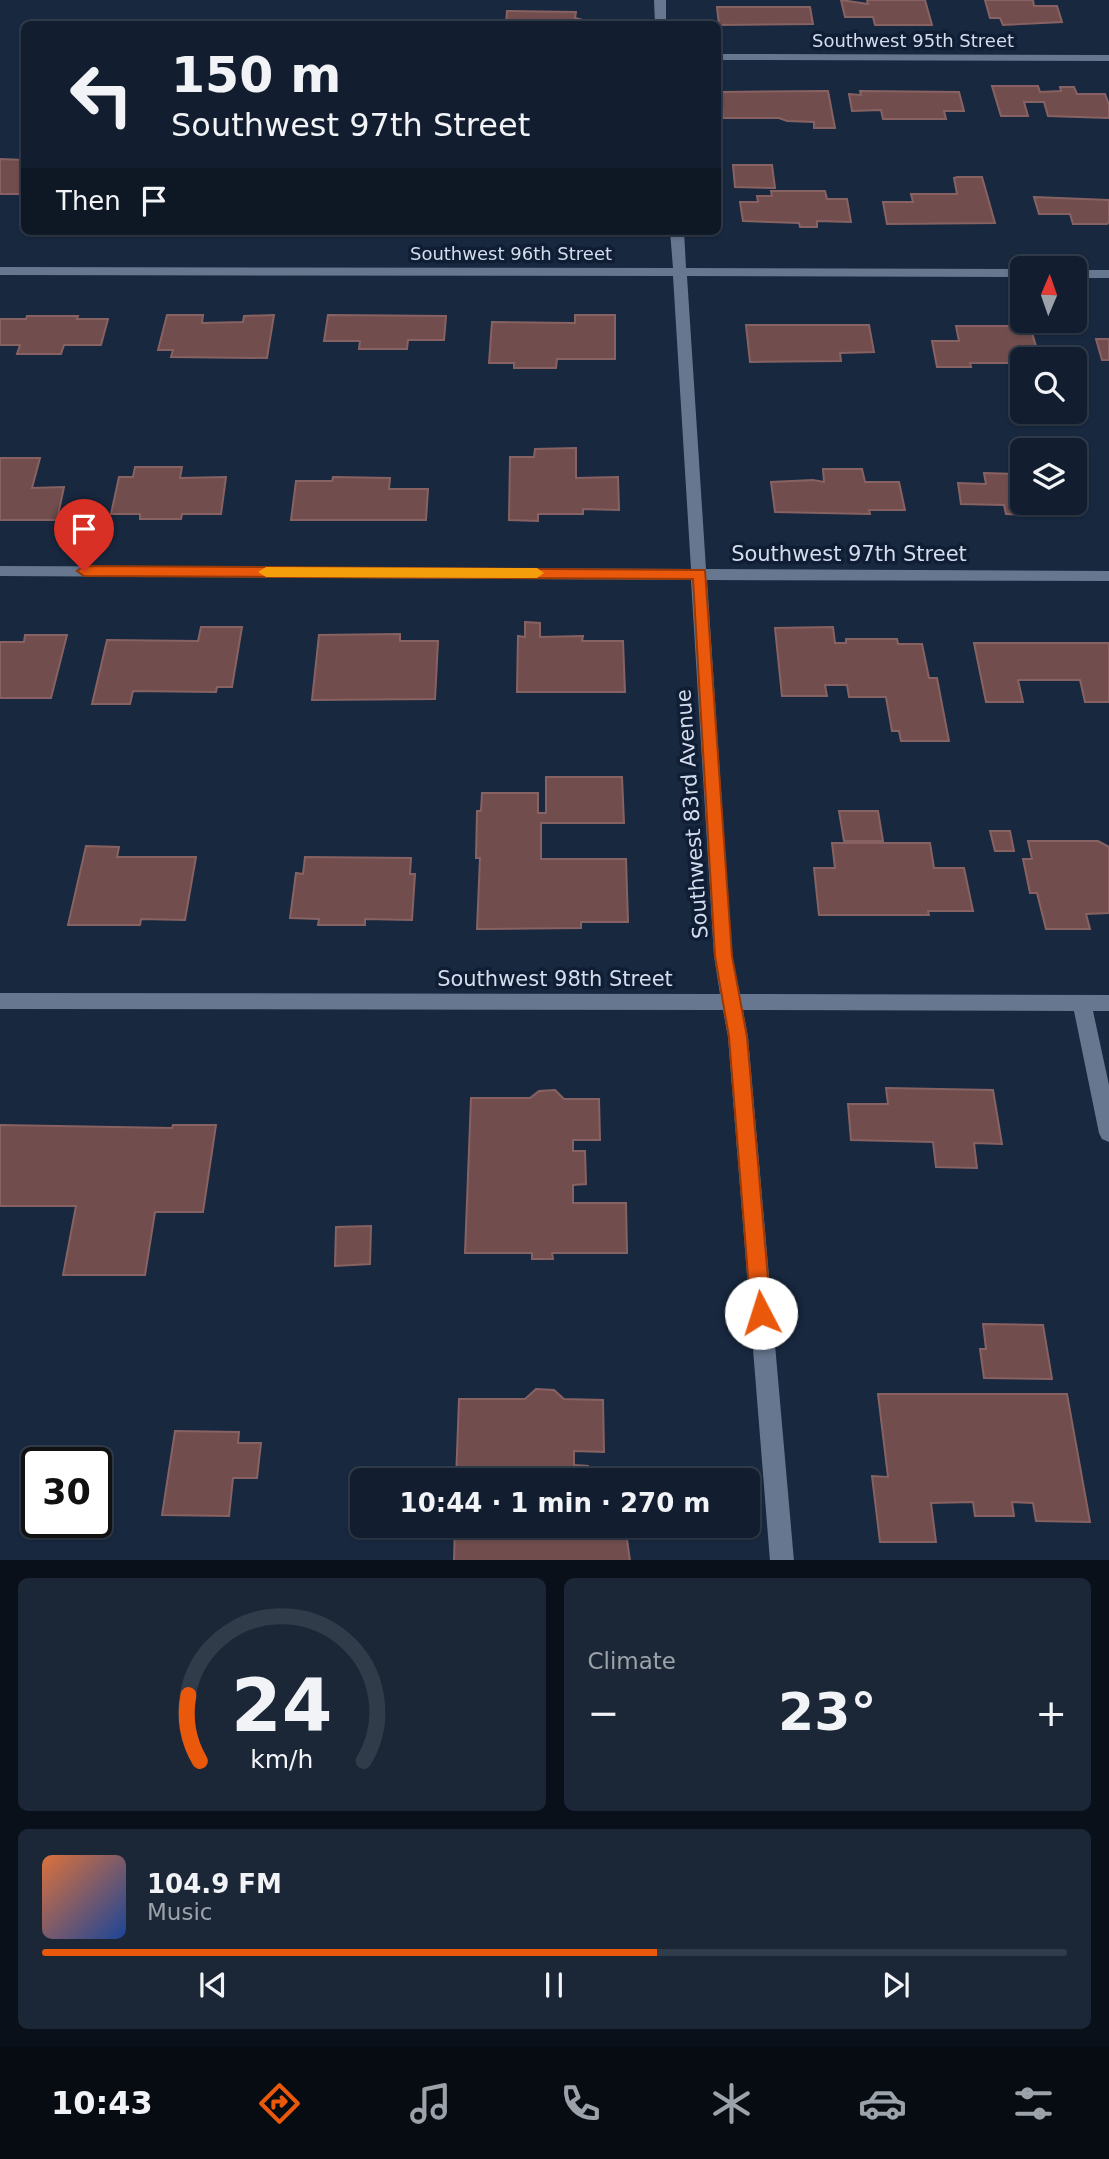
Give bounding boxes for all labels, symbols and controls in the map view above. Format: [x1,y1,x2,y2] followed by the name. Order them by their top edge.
[812,30,1014,51] street label: Southwest 95th Street
[171,47,341,104] text: 150 m
[56,49,147,140] icon: left
[171,106,530,144] text: Southwest 97th Street
[135,182,173,220] icon: arrive
[56,186,121,216] text: Then
[410,243,612,264] street label: Southwest 96th Street
[1010,256,1087,332] north arrow
[1010,256,1087,515] map controls
[1010,347,1087,424] button: search
[1010,438,1087,515] button: layers
[54,499,114,571] pin
[65,510,103,548] icon: arrive
[731,542,967,566] street label: Southwest 97th Street
[671,688,713,940] street label: Southwest 83rd Avenue
[437,967,673,991] street label: Southwest 98th Street
[724,1276,798,1350] position arrow
[21,1447,112,1538] speed limit sign: 30
[400,1488,710,1518] text: 10:44 · 1 min · 270 m
[588,1648,676,1674] text: Climate
[231,1663,332,1748] text: 24
[778,1682,876,1742] text: 23°
[588,1691,619,1735] text: −
[1035,1691,1067,1735] text: +
[250,1744,313,1773] text: km/h
[147,1869,282,1899] text: 104.9 FM
[147,1899,212,1925] text: Music
[194,1966,232,2004] icon: previous
[535,1966,573,2004] icon: pause
[877,1966,915,2004] icon: next
[255,2079,304,2128] icon: directions
[406,2079,455,2128] icon: music
[556,2079,605,2128] icon: phone
[707,2079,756,2128] icon: climate
[858,2079,907,2128] icon: car
[1009,2079,1058,2128] icon: filters
[51,2084,153,2122] text: 10:43

